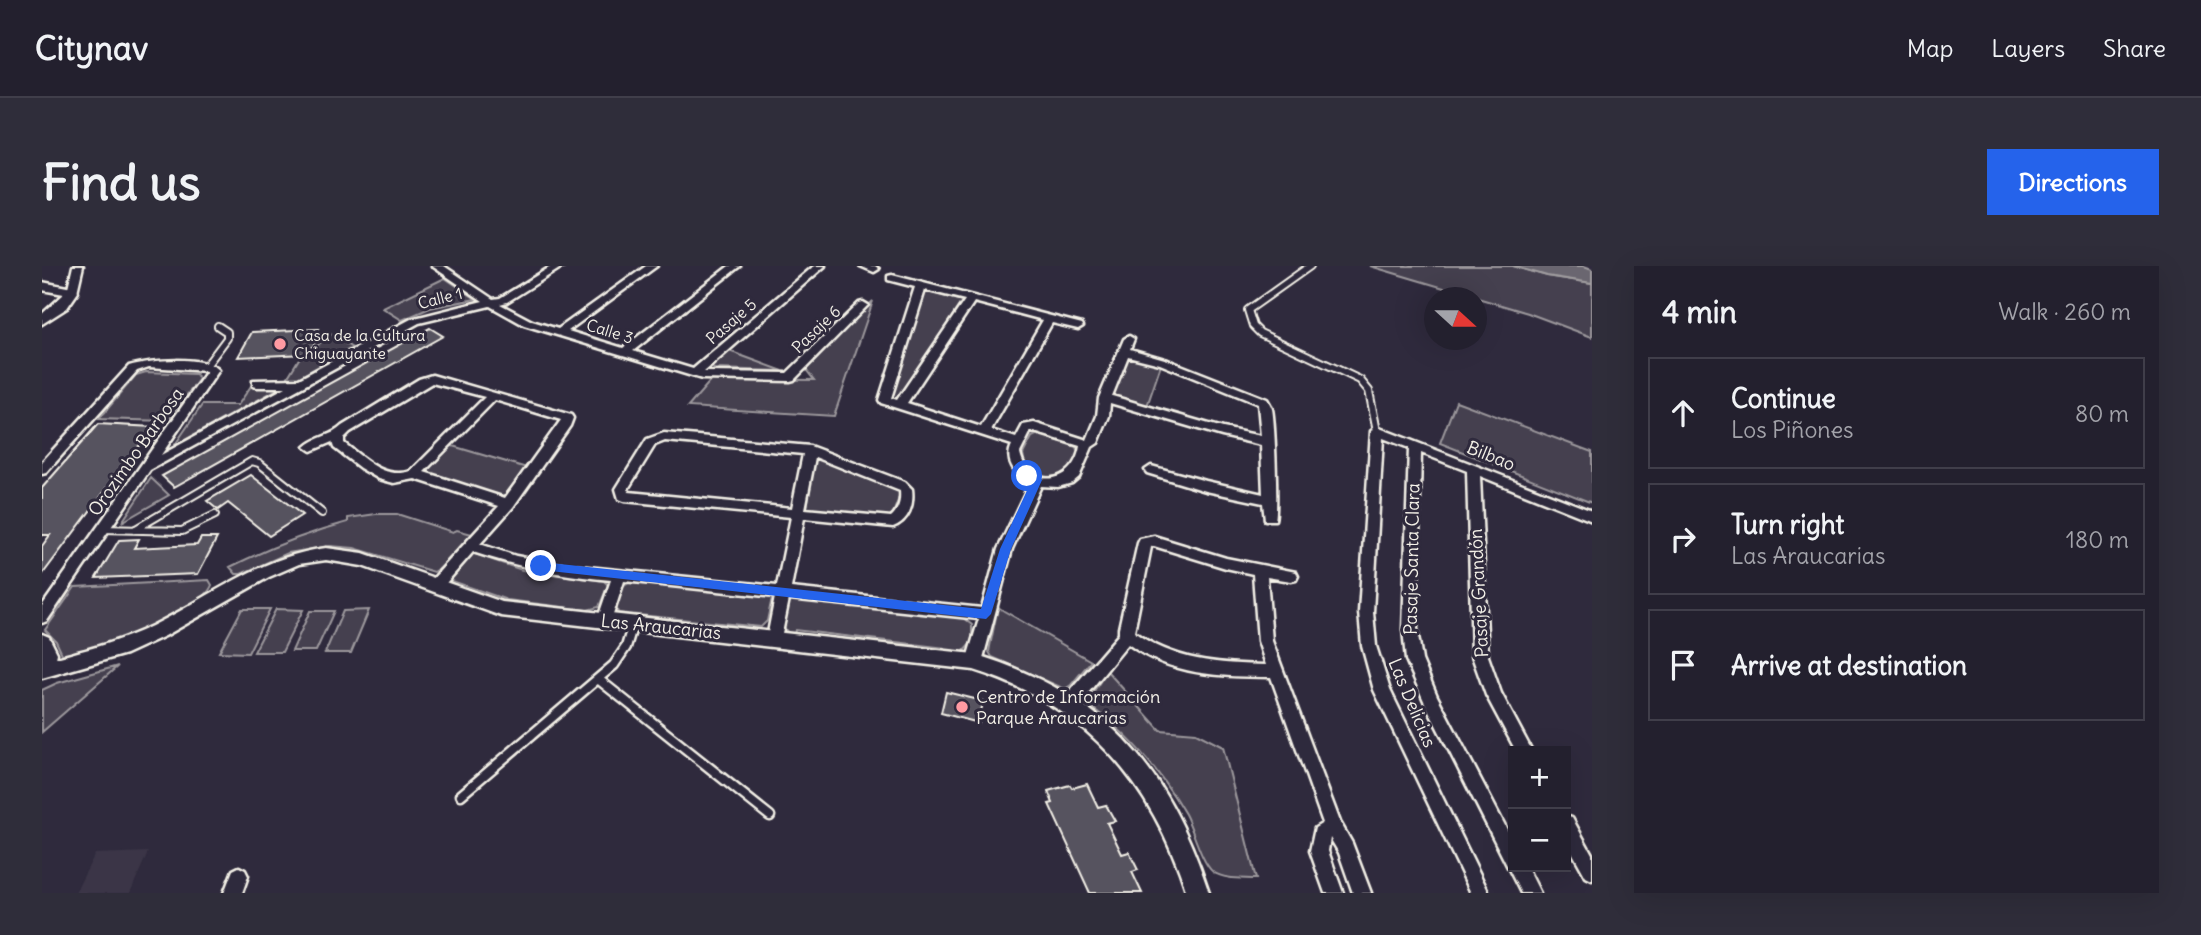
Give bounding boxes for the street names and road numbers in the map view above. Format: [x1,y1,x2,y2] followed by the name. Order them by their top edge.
[416,283,464,313] street label: Calle 1
[702,294,760,348] street label: Pasaje 5
[787,301,845,357] street label: Pasaje 6
[584,314,636,348] street label: Calle 3
[83,383,189,520] street label: Orozimbo Barbosa
[1464,435,1519,476] street label: Bilbao
[1399,483,1424,635] street label: Pasaje Santa Clara
[1464,528,1493,658] street label: Pasaje Grandón
[600,609,722,644] street label: Las Araucarias
[1383,655,1442,751] street label: Las Delicias

